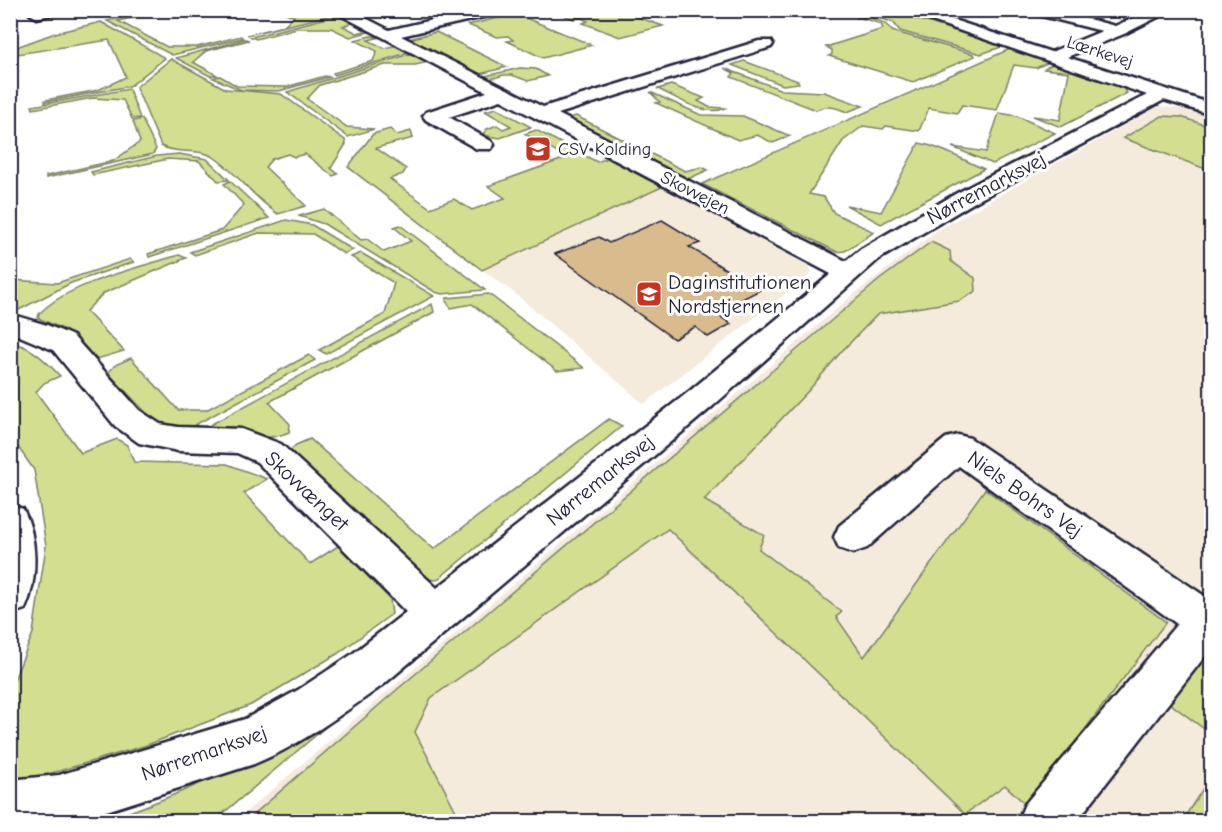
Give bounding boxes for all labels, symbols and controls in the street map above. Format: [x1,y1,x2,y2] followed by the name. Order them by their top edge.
[1064,31,1136,73] street label: Lærkevej
[523,134,553,164] school or university icon: CSV Kolding
[558,139,651,160] place label: CSV Kolding
[923,147,1049,229] street label: Nørremarksvej
[657,167,733,219] street label: Skovvejen
[668,270,811,318] place label: Daginstitutionen Nordstjernen
[634,279,664,309] school or university icon: Daginstitutionen Nordstjernen
[542,429,658,531] street label: Nørremarksvej
[260,446,355,537] street label: Skovvænget
[963,446,1087,542] street label: Niels Bohrs Vej
[138,720,270,786] street label: Nørremarksvej

